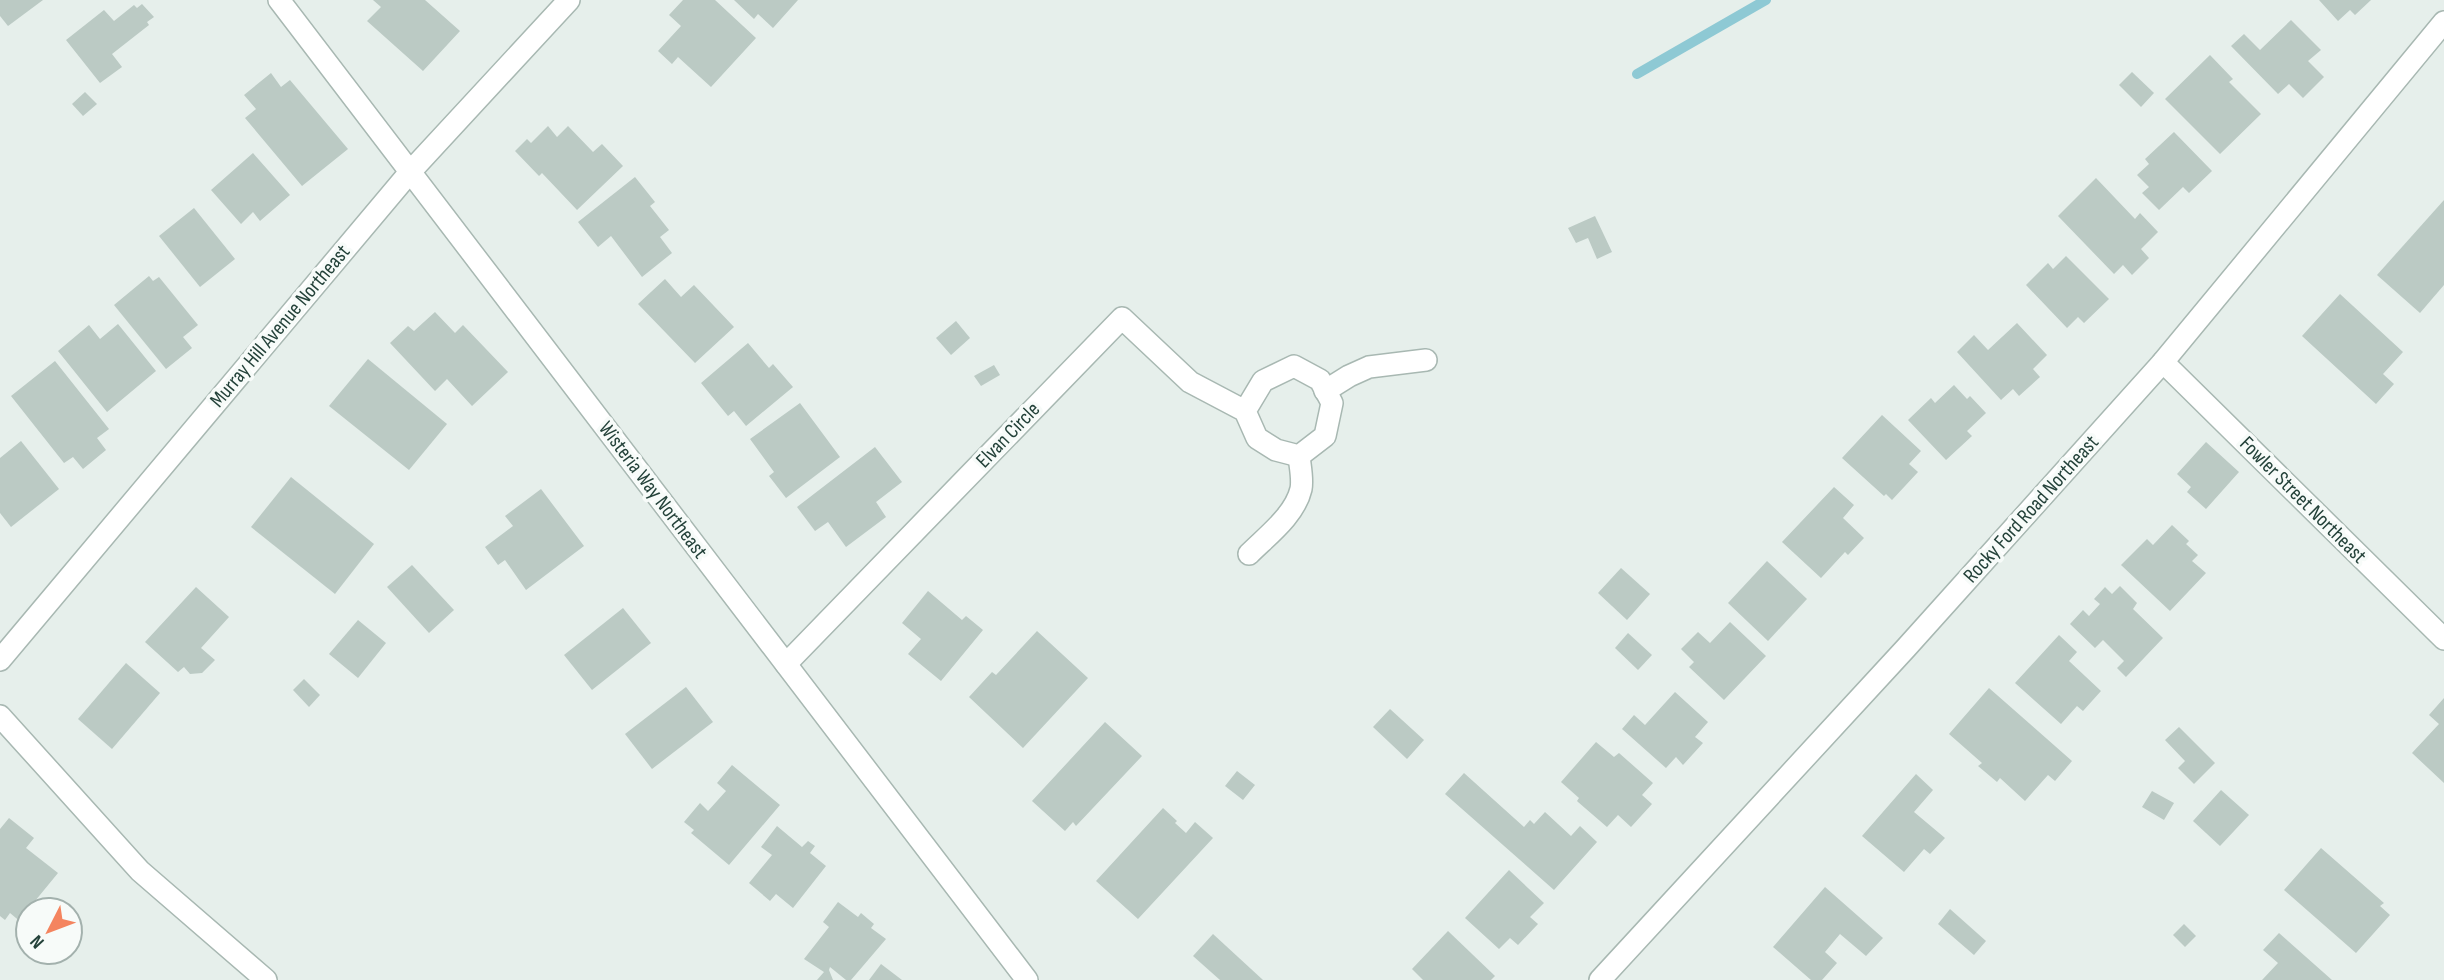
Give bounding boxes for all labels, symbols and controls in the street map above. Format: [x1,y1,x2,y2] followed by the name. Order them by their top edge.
[205,240,355,412] street label: Murray Hill Avenue Northeast
[971,397,1045,473] street label: Elvan Circle
[593,417,713,563] street label: Wisteria Way Northeast
[1958,430,2104,588] street label: Rocky Ford Road Northeast
[2234,431,2372,569] street label: Fowler Street Northeast
[14,896,84,966] north arrow
[26,930,49,953] text: N

